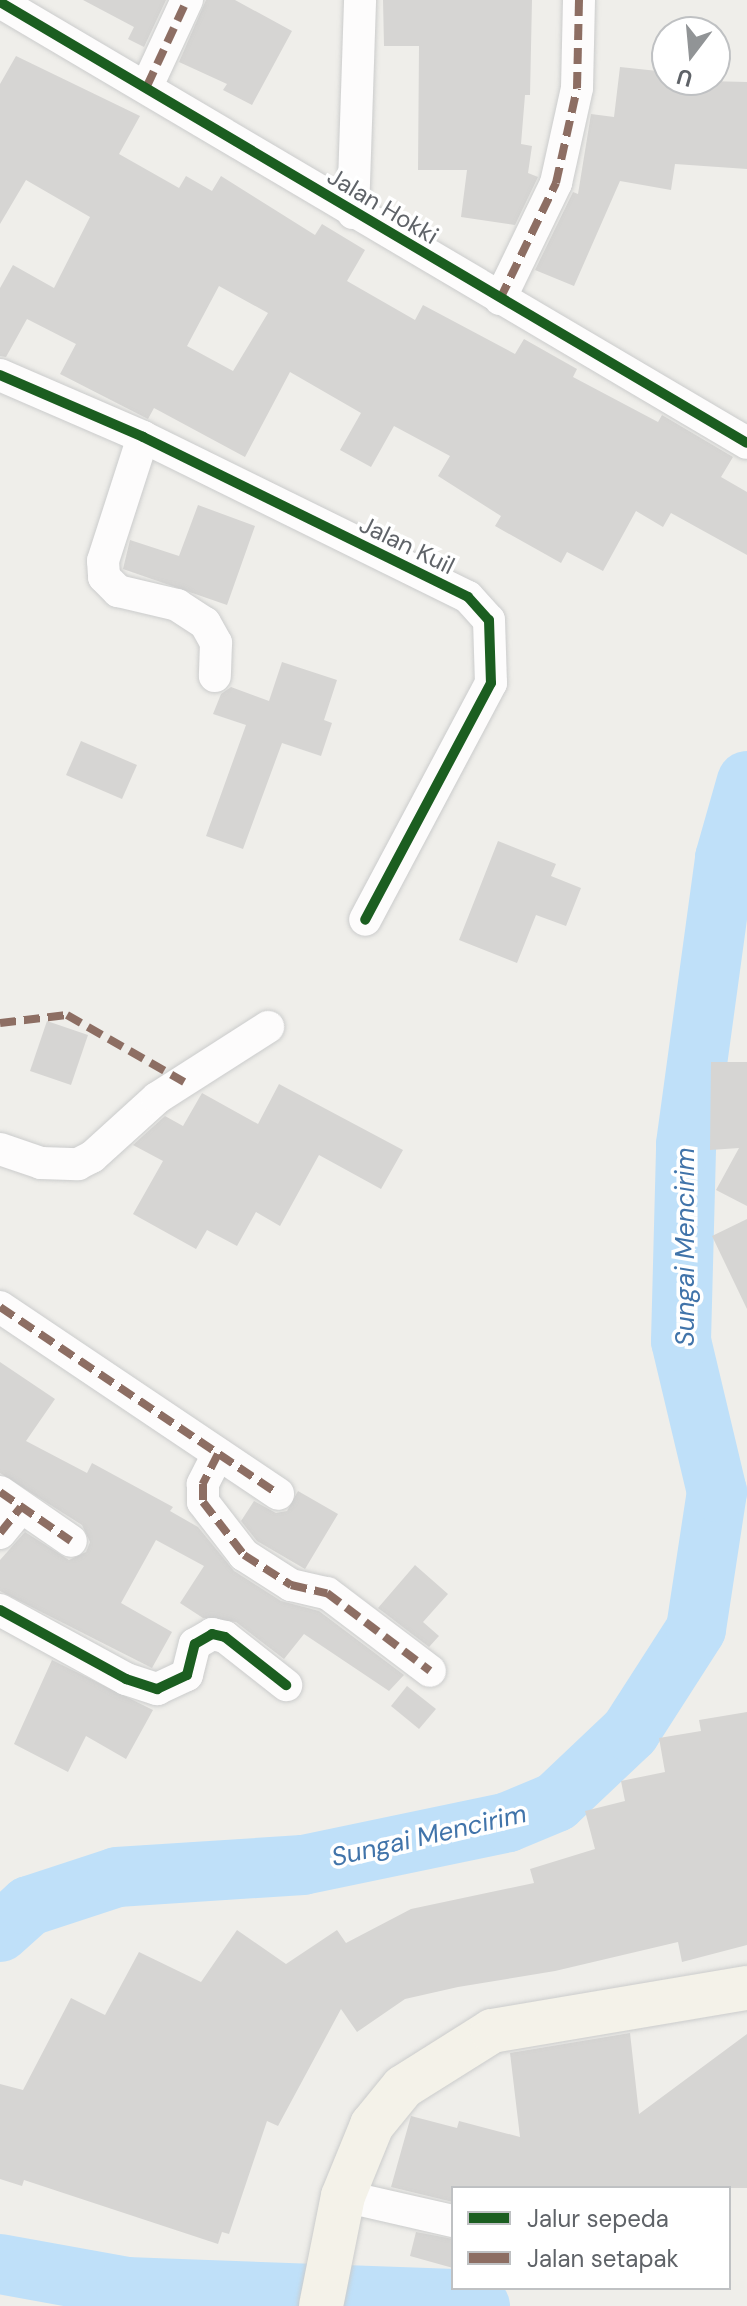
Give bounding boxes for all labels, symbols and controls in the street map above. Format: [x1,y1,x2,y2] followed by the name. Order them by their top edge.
[651,16,731,96] north arrow
[674,62,696,94] text: U
[322,162,444,250] street label: Jalan Hokki
[355,510,459,580] street label: Jalan Kuil
[670,1147,702,1347] water label: Sungai Mencirim
[329,1798,529,1874] water label: Sungai Mencirim
[451,2186,731,2290] legend
[527,2203,669,2234] text: Jalur sepeda
[527,2243,679,2274] text: Jalan setapak

